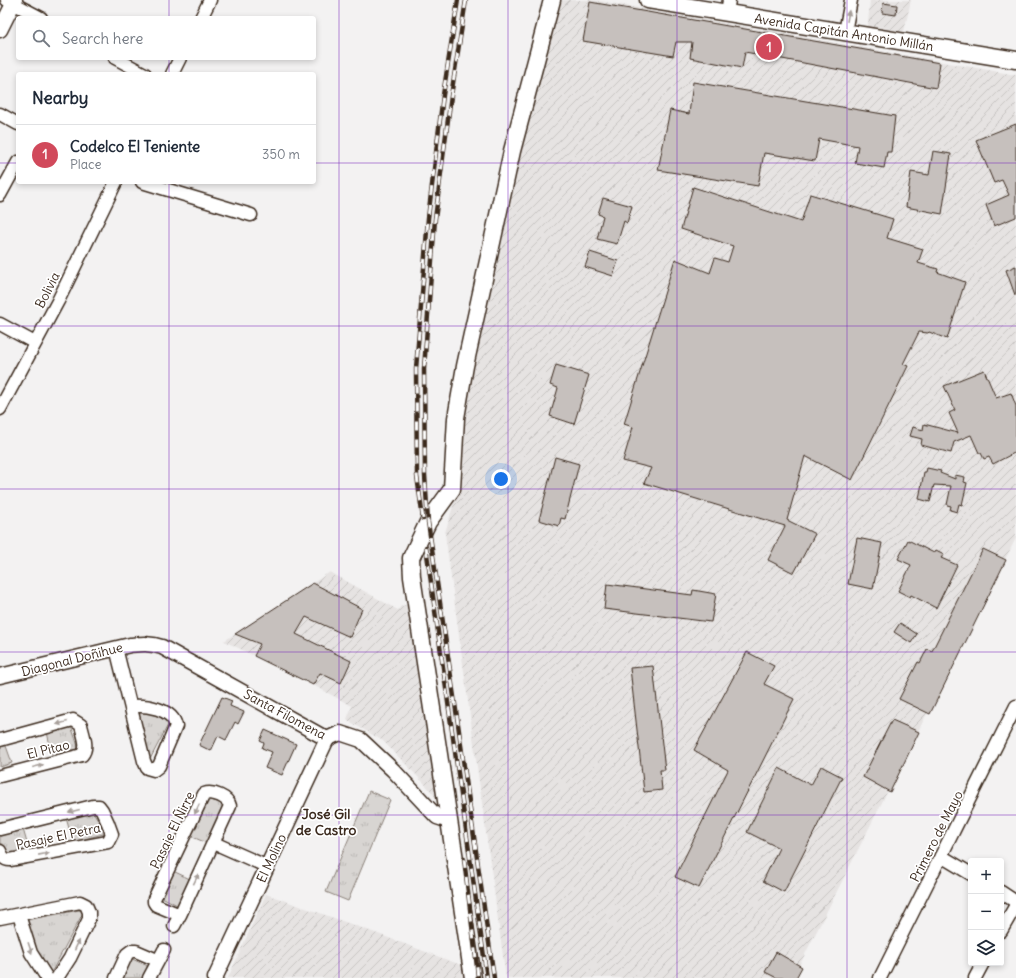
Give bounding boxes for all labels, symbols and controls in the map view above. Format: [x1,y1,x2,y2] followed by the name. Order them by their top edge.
[753,10,935,55] street label: Avenida Capitán Antonio Millán
[845,10,851,22] one-way arrow
[16,16,316,60] search box
[30,27,52,49] icon: search
[62,29,143,48] text: Search here
[756,32,782,62] pin: 1
[32,87,88,109] text: Nearby
[70,137,200,156] text: Codelco El Teniente
[42,146,48,163] text: 1
[262,146,300,163] text: 350 m
[70,156,101,173] text: Place
[31,269,64,311] street label: Bolivia
[491,469,511,489] your location
[20,639,125,680] street label: Diagonal Doñihue
[241,686,329,743] street label: Santa Filomena
[55,720,67,726] one-way arrow
[25,736,71,763] street label: El Pitao
[32,763,44,769] one-way arrow
[906,788,967,885] street label: Primero de Mayo
[146,789,198,872] street label: Pasaje El Ñirre
[194,803,200,815] one-way arrow
[296,805,356,839] district label: José Gil de Castro
[68,808,80,814] one-way arrow
[14,819,102,854] street label: Pasaje El Petra
[253,831,290,885] street label: El Molino
[38,851,50,857] one-way arrow
[968,858,1004,966] map controls
[968,858,1004,894] button: +
[193,874,199,885] one-way arrow
[968,894,1004,930] button: −
[968,930,1004,966] button: layers
[74,939,80,950] one-way arrow
[27,942,33,954] one-way arrow

